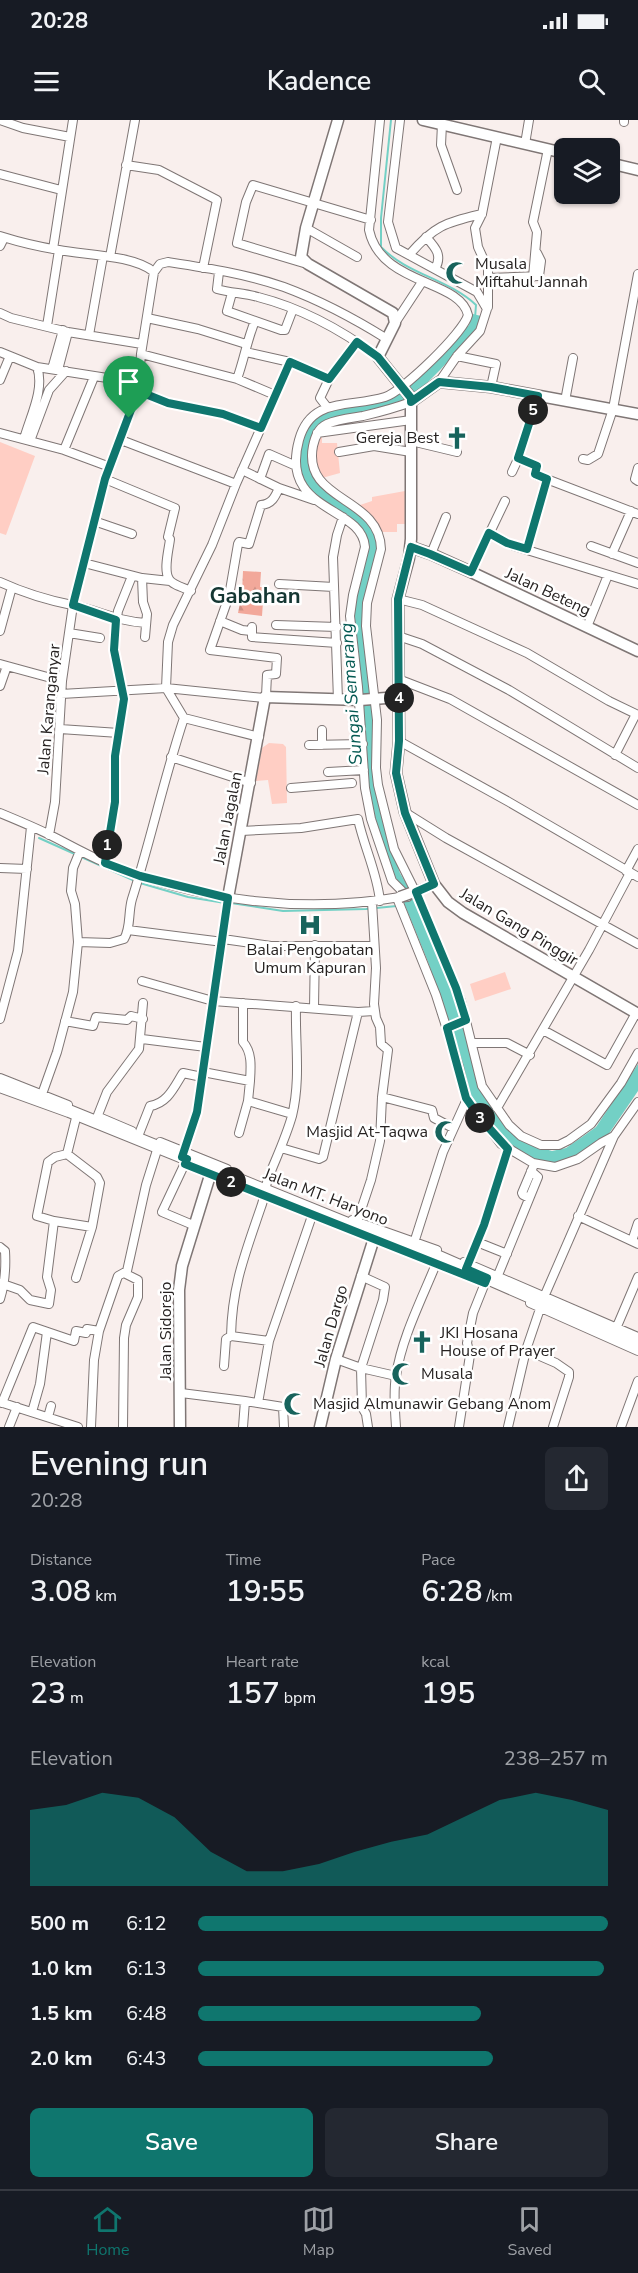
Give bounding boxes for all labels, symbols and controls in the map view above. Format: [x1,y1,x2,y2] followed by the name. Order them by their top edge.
[30,6,88,36] text: 20:28
[267,63,371,100] text: Kadence
[30,65,63,98] icon: menu
[575,65,608,98] icon: search
[554,138,620,204] map controls
[554,138,620,204] button: layers
[475,253,588,293] place label: Musala Miftahul Jannah
[444,260,470,286] mosque icon: Musala Miftahul Jannah
[103,356,154,418] pin
[112,365,145,398] icon: arrive
[518,395,548,425] pin: 5
[528,399,538,421] text: 5
[444,425,470,451] church icon: Gereja Best
[356,427,439,449] place label: Gereja Best
[501,562,594,621] street label: Jalan Beteng
[209,581,301,611] district label: Gabahan
[334,622,368,766] water label: Sungai Semarang
[32,643,66,776] street label: Jalan Karanganyar
[384,683,414,713] pin: 4
[394,687,404,709] text: 4
[208,770,248,867] street label: Jalan Jagalan
[92,830,122,860] pin: 1
[102,834,112,856] text: 1
[455,883,582,971] street label: Jalan Gang Pinggir
[297,912,323,938] hospital icon: Balai Pengobatan Umum Kapuran
[247,939,373,979] place label: Balai Pengobatan Umum Kapuran
[465,1103,495,1133] pin: 3
[475,1107,485,1129] text: 3
[433,1119,459,1145] mosque icon: Masjid At-Taqwa
[306,1121,428,1143] place label: Masjid At-Taqwa
[259,1163,392,1231] street label: Jalan MT. Haryono
[216,1167,246,1197] pin: 2
[226,1171,236,1193] text: 2
[155,1282,177,1381] street label: Jalan Sidorejo
[309,1282,353,1371] street label: Jalan Dargo
[439,1322,555,1362] place label: JKI Hosana House of Prayer
[409,1329,435,1355] church icon: JKI Hosana House of Prayer
[390,1361,416,1387] mosque icon: Musala
[421,1363,473,1385] place label: Musala
[282,1391,308,1417] mosque icon: Masjid Almunawir Gebang Anom
[313,1393,551,1415] place label: Masjid Almunawir Gebang Anom
[30,1442,208,1487] text: Evening run
[545,1447,608,1510] button: share
[30,1487,83,1514] text: 20:28
[30,1549,92,1571] text: Distance
[226,1549,261,1571] text: Time
[421,1549,455,1571] text: Pace
[30,1571,91,1612] text: 3.08
[226,1571,305,1612] text: 19:55
[421,1571,482,1612] text: 6:28
[91,1585,117,1607] text: km
[482,1585,513,1607] text: /km
[30,1651,96,1673] text: Elevation
[226,1651,299,1673] text: Heart rate
[421,1651,450,1673] text: kcal
[30,1673,66,1714] text: 23
[226,1673,280,1714] text: 157
[421,1673,475,1714] text: 195
[66,1687,84,1709] text: m
[280,1687,316,1709] text: bpm
[30,1745,113,1772] text: Elevation
[504,1745,608,1772] text: 238–257 m
[30,1910,89,1937] text: 500 m
[126,1910,167,1937] text: 6:12
[30,1955,93,1982] text: 1.0 km
[126,1955,167,1982] text: 6:13
[30,2000,93,2027] text: 1.5 km
[126,2000,167,2027] text: 6:48
[30,2045,93,2072] text: 2.0 km
[126,2045,167,2072] text: 6:43
[30,2108,313,2177] button: Save
[325,2108,608,2177] button: Share
[86,2203,130,2261] tab: Home
[302,2203,335,2261] tab: Map
[508,2203,552,2261] tab: Saved

